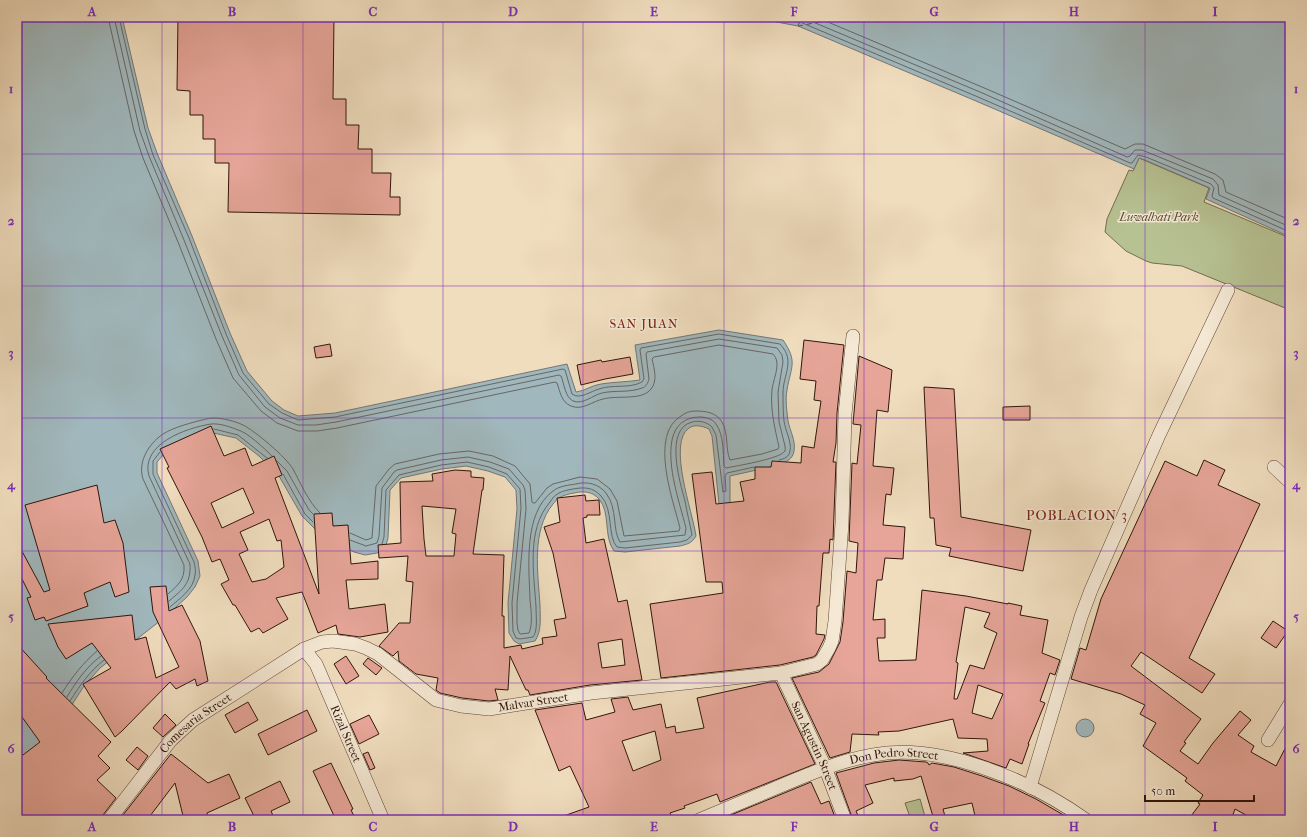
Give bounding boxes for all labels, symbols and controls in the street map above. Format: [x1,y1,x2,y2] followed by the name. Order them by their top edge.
[87,4,97,19] text: A
[228,4,237,19] text: B
[369,4,378,19] text: C
[508,4,518,19] text: D
[650,4,658,19] text: E
[790,4,798,19] text: F
[929,4,939,19] text: G
[1069,4,1080,19] text: H
[1212,4,1218,19] text: I
[9,81,14,96] text: 1
[1294,81,1299,96] text: 1
[1118,210,1199,224] park label: Luwalhati Park
[8,213,15,228] text: 2
[1293,213,1300,228] text: 2
[609,316,679,331] district label: SAN JUAN
[8,345,14,361] text: 3
[1293,345,1299,361] text: 3
[6,477,16,493] text: 4
[1291,477,1301,493] text: 4
[1026,507,1128,524] district label: POBLACION 3
[8,609,14,624] text: 5
[1293,609,1299,624] text: 5
[157,690,235,756] street label: Comesaria Street
[497,690,570,714] street label: Malvar Street
[788,699,840,793] street label: San Agustin Street
[327,703,365,765] street label: Rizal Street
[7,741,15,756] text: 6
[1292,741,1300,756] text: 6
[848,745,940,767] street label: Don Pedro Street
[1145,777,1254,803] scale bar
[1151,784,1175,798] text: 50 m
[87,819,97,834] text: A
[228,819,237,834] text: B
[369,819,378,834] text: C
[508,819,518,834] text: D
[650,819,658,834] text: E
[790,819,798,834] text: F
[929,819,939,834] text: G
[1069,819,1080,834] text: H
[1212,819,1218,834] text: I

